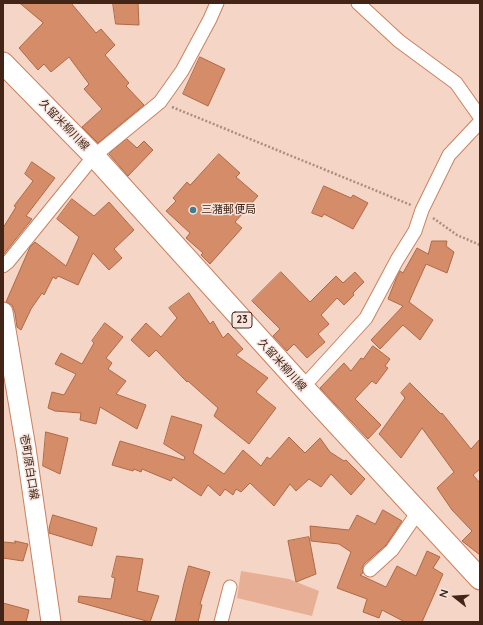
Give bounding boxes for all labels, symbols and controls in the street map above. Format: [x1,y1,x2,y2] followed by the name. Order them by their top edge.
[36,97,92,153] street label: 久留米柳川線
[201,203,256,217] place label: 三潴郵便局
[188,205,198,215] marker: 三潴郵便局
[232,312,252,328] road number: 23
[255,336,309,394] street label: 久留米柳川線
[17,433,41,501] street label: 壱町原白口線
[435,577,475,617] north arrow
[436,588,451,599] text: N

